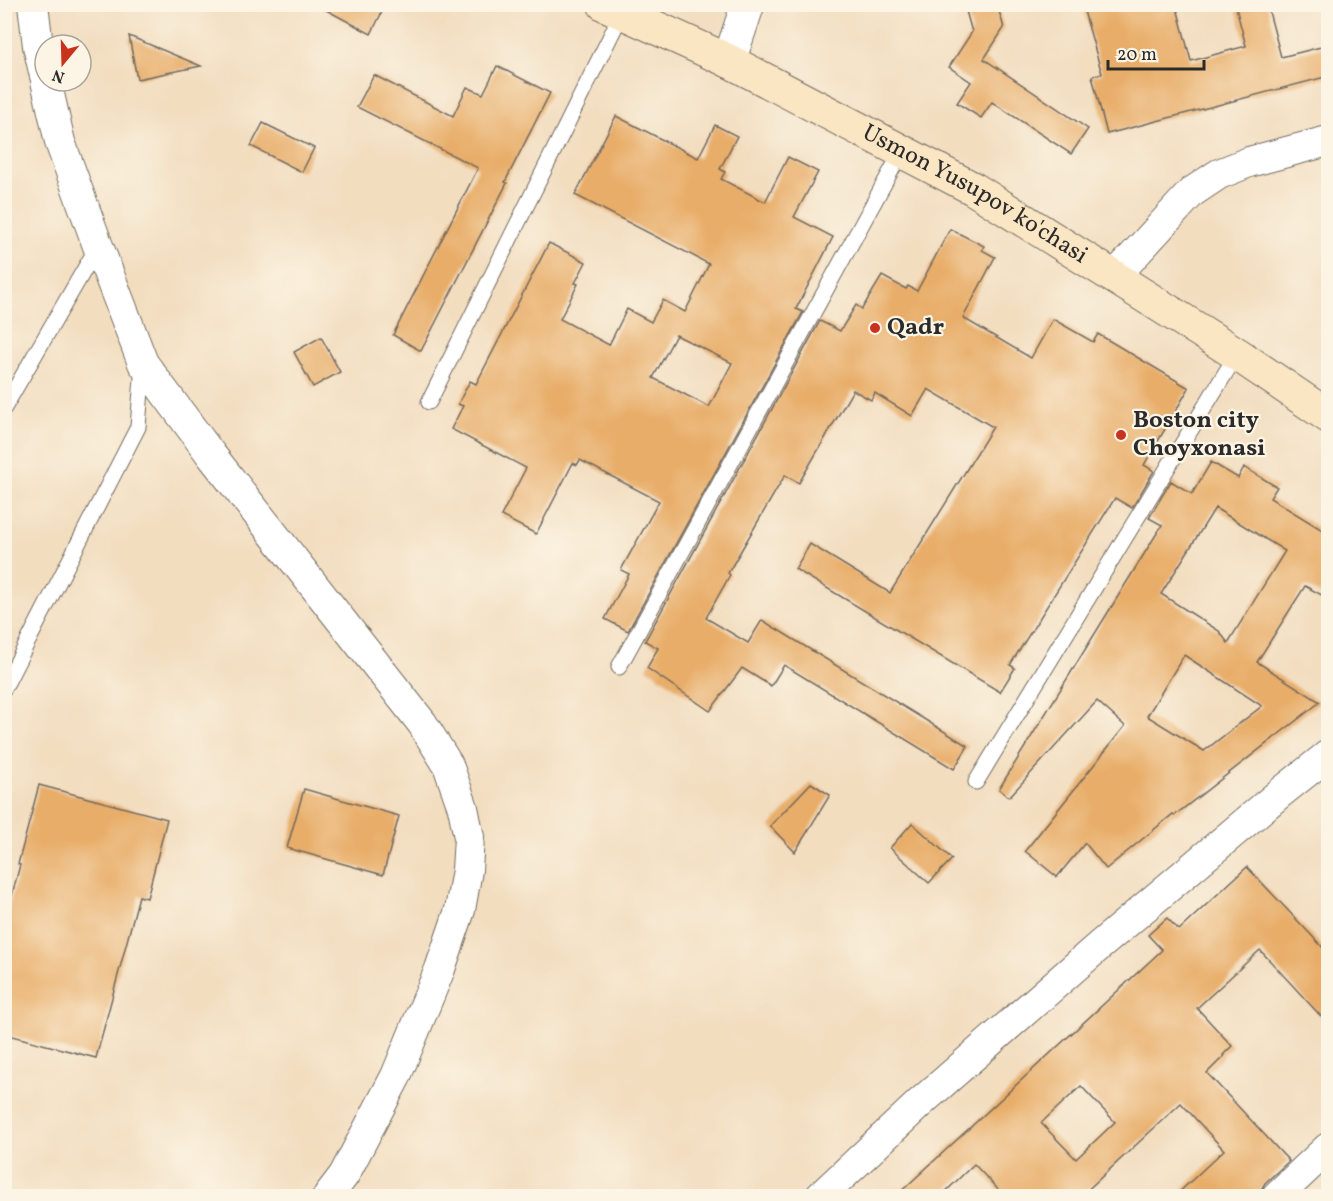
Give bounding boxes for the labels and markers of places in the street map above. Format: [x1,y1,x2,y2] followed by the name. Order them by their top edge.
[887,311,944,345] place label: Qadr
[868,321,882,335] marker: Qadr
[1133,404,1265,466] place label: Boston city Choyxonasi
[1114,428,1128,442] marker: Boston city Choyxonasi

